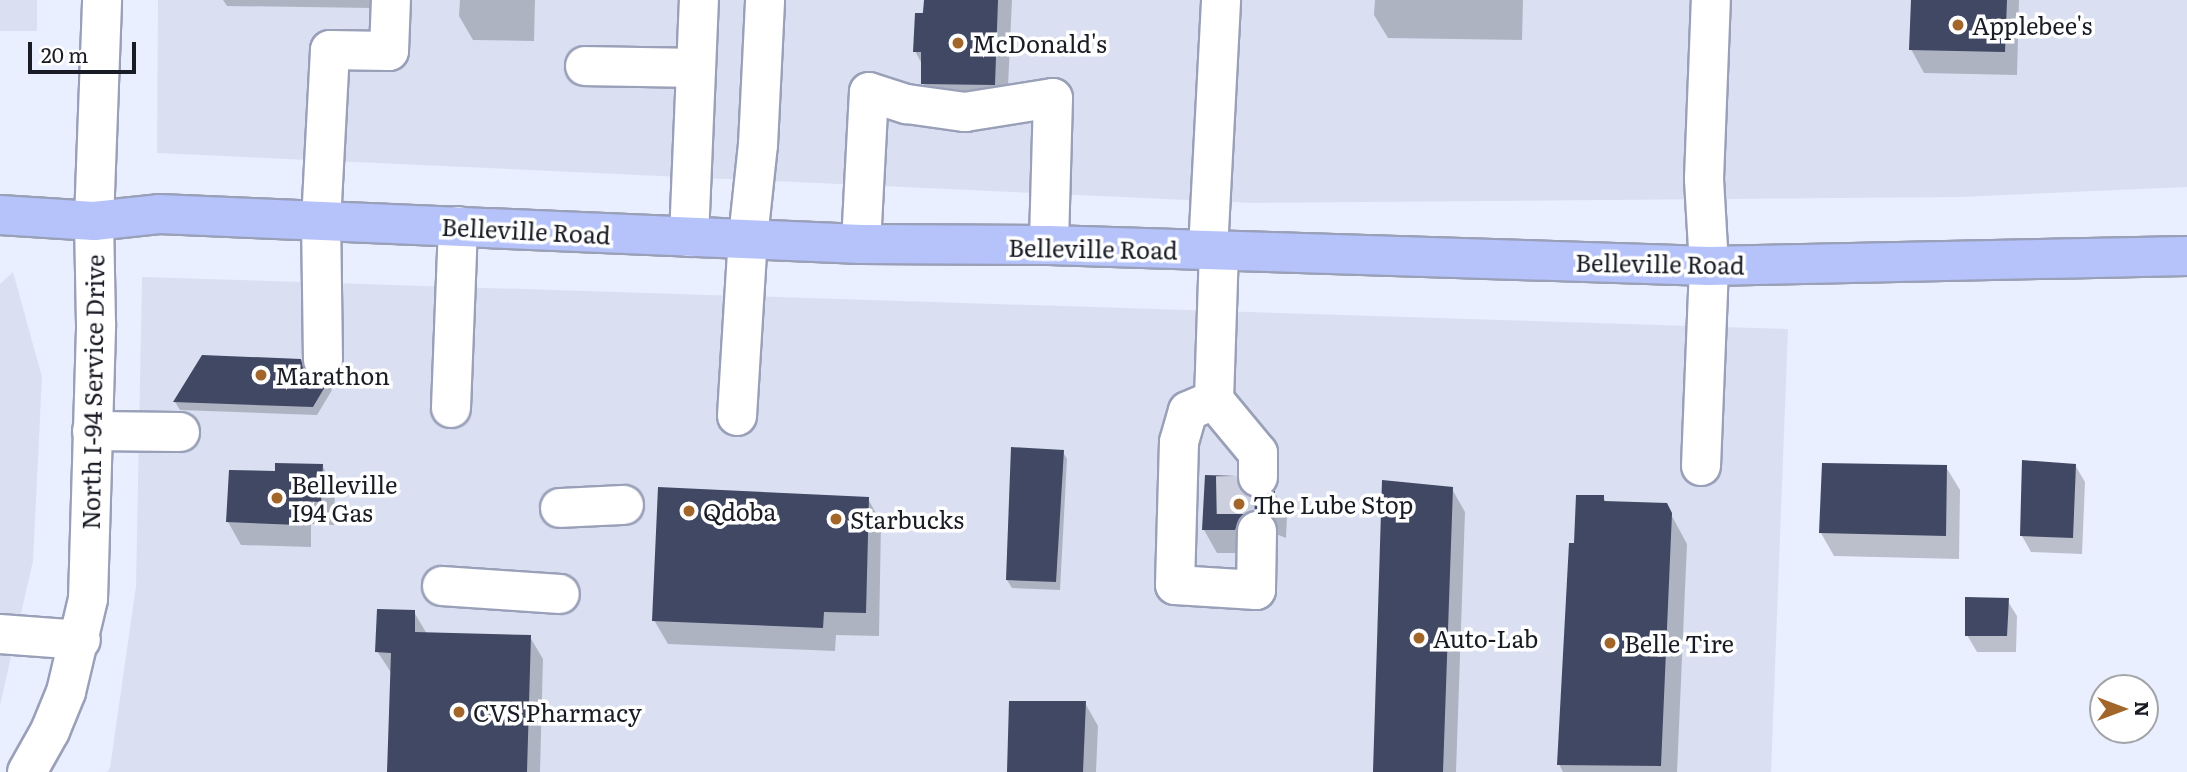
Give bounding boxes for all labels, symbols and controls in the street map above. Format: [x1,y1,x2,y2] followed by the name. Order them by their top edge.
[1972,11,2092,39] place label: Applebee's
[1950,17,1966,33] marker: Applebee's
[32,28,140,72] scale bar
[972,29,1107,57] place label: McDonald's
[950,35,966,51] marker: McDonald's
[41,38,88,69] text: 20 m
[441,211,611,249] street label: Belleville Road
[1008,232,1178,264] street label: Belleville Road
[1575,247,1745,279] street label: Belleville Road
[75,254,109,530] street label: North I-94 Service Drive
[275,361,390,389] place label: Marathon
[253,367,269,383] marker: Marathon
[291,470,397,526] place label: Belleville I94 Gas
[269,490,285,506] marker: Belleville I94 Gas
[1253,490,1413,518] place label: The Lube Stop
[1231,496,1247,512] marker: The Lube Stop
[703,497,777,525] place label: Qdoba
[681,503,697,519] marker: Qdoba
[850,505,964,533] place label: Starbucks
[828,511,844,527] marker: Starbucks
[1433,624,1538,652] place label: Auto-Lab
[1624,629,1734,657] place label: Belle Tire
[1411,630,1427,646] marker: Auto-Lab
[1602,635,1618,651] marker: Belle Tire
[2089,674,2159,744] north arrow
[473,698,642,726] place label: CVS Pharmacy
[2129,701,2157,717] text: N
[451,704,467,720] marker: CVS Pharmacy

